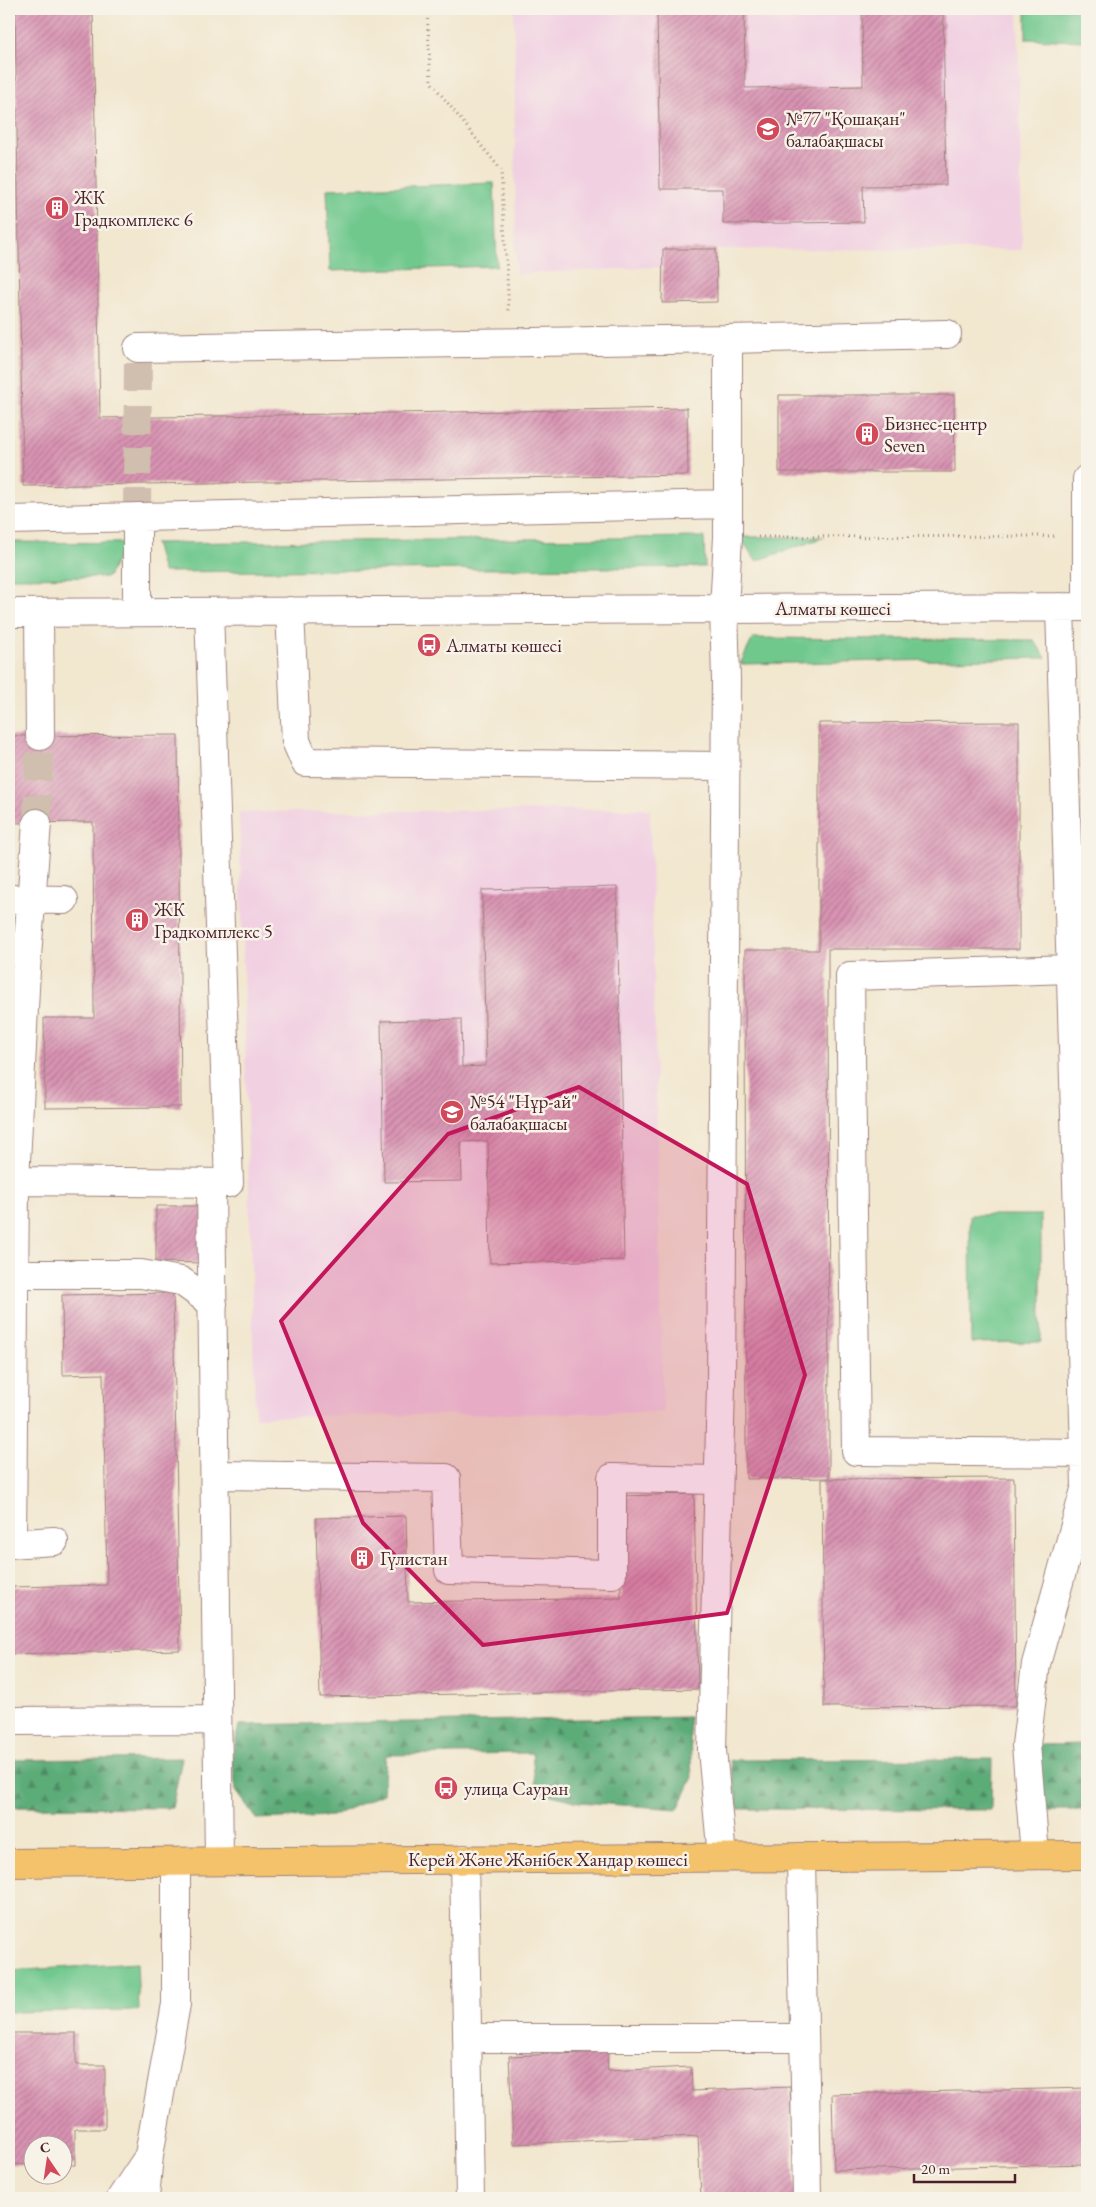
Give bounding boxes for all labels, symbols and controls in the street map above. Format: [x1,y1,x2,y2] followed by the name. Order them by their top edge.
[786,106,906,153] place label: №77 "Қошақан" балабақшасы
[755,116,781,142] school or university icon: №77 "Қошақан" балабақшасы
[73,185,193,232] place label: ЖК Градкомплекс 6
[44,195,70,221] building icon: ЖК Градкомплекс 6
[884,411,987,458] place label: Бизнес-центр Seven
[854,421,880,447] building icon: Бизнес-центр Seven
[774,596,891,621] street label: Алматы көшесі
[416,632,442,658] bus stop icon: Алматы көшесі
[445,633,562,658] place label: Алматы көшесі
[153,897,273,944] place label: ЖК Градкомплекс 5
[124,907,150,933] building icon: ЖК Градкомплекс 5
[470,1089,577,1136] place label: №54 "Нұр-ай" балабақшасы
[439,1099,465,1125] school or university icon: №54 "Нұр-ай" балабақшасы
[349,1545,375,1571] building icon: Гүлистан
[380,1546,448,1571] place label: Гүлистан
[433,1775,459,1801] bus stop icon: улица Сауран
[464,1776,568,1801] place label: улица Сауран
[408,1847,688,1872] street label: Керей Және Жәнібек Хандар көшесі
[22,2134,72,2184] north arrow
[38,2137,52,2157] text: С
[914,2152,1015,2184] scale bar
[921,2159,950,2178] text: 20 m

